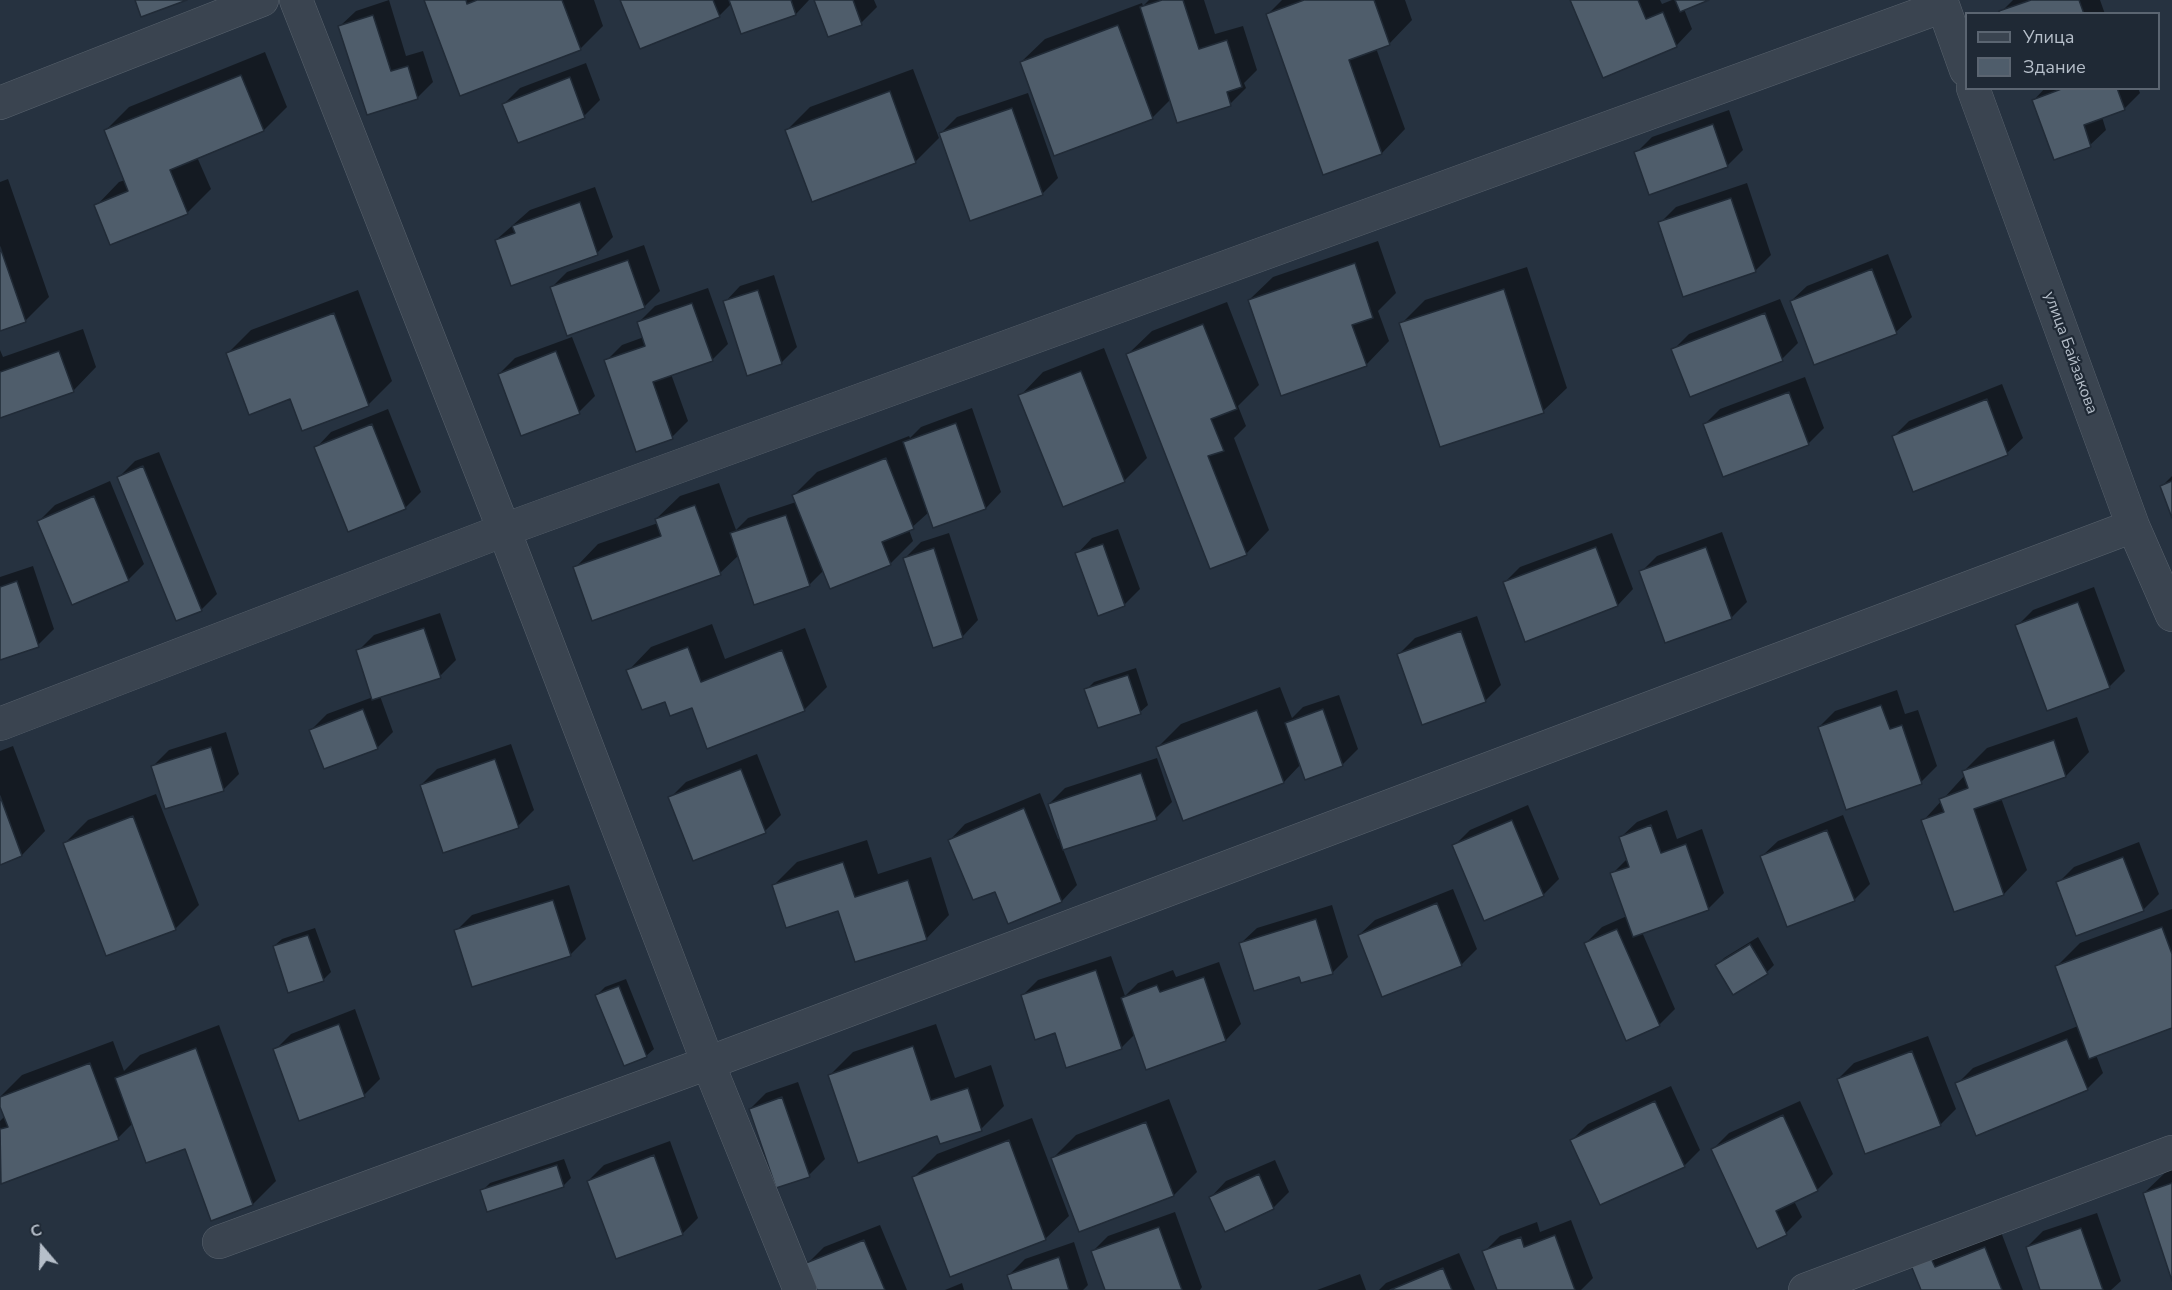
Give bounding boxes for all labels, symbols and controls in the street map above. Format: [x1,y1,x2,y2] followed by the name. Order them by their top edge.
[1965,12,2160,90] legend
[2023,25,2074,49] text: Улица
[2023,55,2086,79] text: Здание
[2039,289,2101,417] street label: улица Байзакова
[12,1218,72,1278] north arrow
[27,1219,45,1243] text: С

